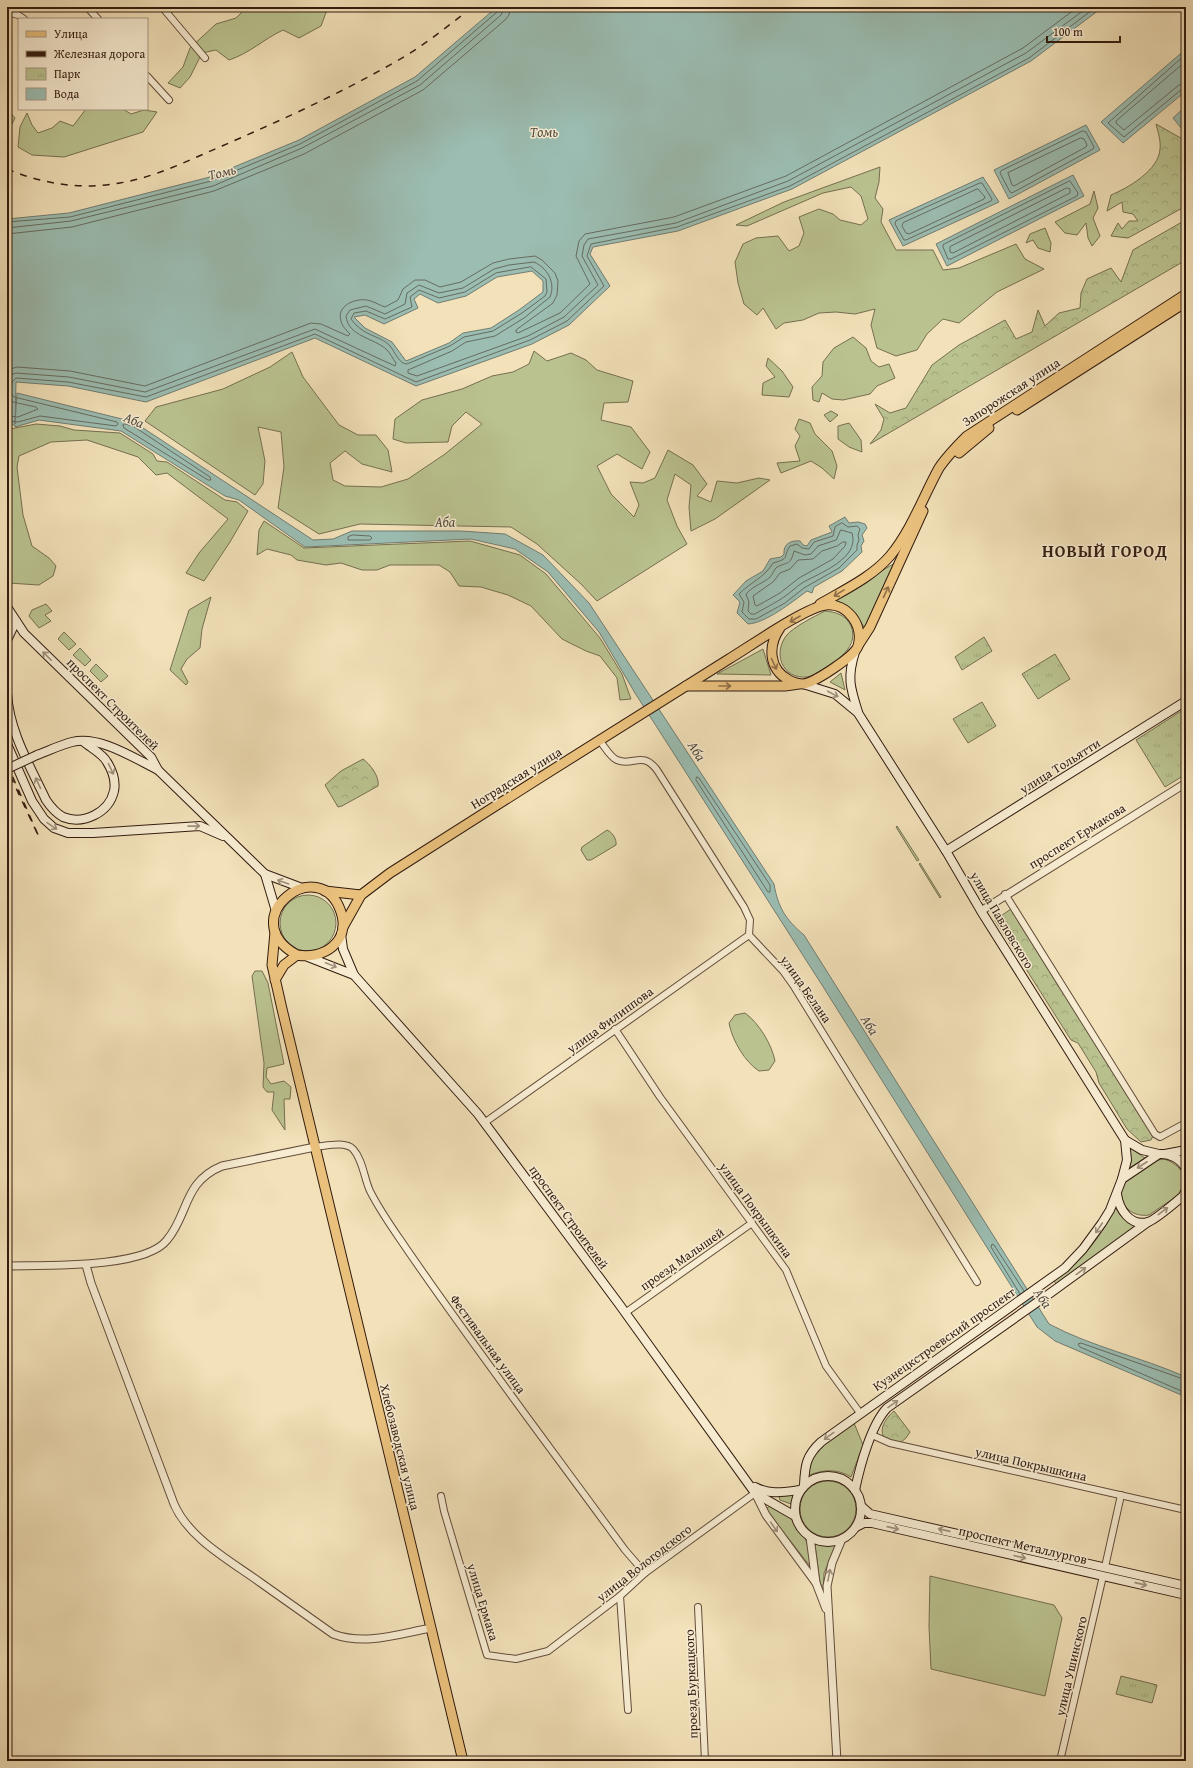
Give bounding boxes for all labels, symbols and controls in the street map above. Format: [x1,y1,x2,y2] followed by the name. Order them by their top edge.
[18,18,148,110] legend
[1047,18,1120,44] scale bar
[1053,23,1083,40] text: 100 m
[54,25,88,42] text: Улица
[53,45,145,62] text: Железная дорога
[54,65,81,82] text: Парк
[54,85,79,102] text: Вода
[530,122,558,142] water label: Томь
[206,159,238,185] water label: Томь
[958,353,1064,431] street label: Запорожская улица
[120,407,148,433] water label: Аба
[434,512,456,532] water label: Аба
[1042,538,1168,563] district label: НОВЫЙ ГОРОД
[883,586,890,598] one-way arrow
[833,589,845,597] one-way arrow
[789,616,801,624] one-way arrow
[42,651,52,661] one-way arrow
[62,653,164,755] street label: проспект Строителей
[771,658,778,670] one-way arrow
[718,682,731,690] one-way arrow
[827,690,839,698] one-way arrow
[1015,733,1104,799] street label: улица Тольятти
[683,736,711,765] water label: Аба
[467,742,566,814] street label: Ноградская улица
[108,763,115,775] one-way arrow
[34,777,41,789] one-way arrow
[1025,798,1130,874] street label: проспект Ермакова
[47,821,58,830] one-way arrow
[187,823,200,830] one-way arrow
[965,867,1039,972] street label: улица Павловского
[277,877,289,885] one-way arrow
[775,951,837,1027] street label: улица Белана
[325,962,337,969] one-way arrow
[562,982,658,1059] street label: улица Филиппова
[856,1010,884,1039] water label: Аба
[714,1157,798,1262] street label: улица Покрышкина
[525,1161,613,1273] street label: проспект Строителей
[1136,1162,1148,1170] one-way arrow
[1157,1207,1168,1215] one-way arrow
[1095,1222,1103,1233] one-way arrow
[636,1223,728,1295] street label: проезд Малышей
[1075,1267,1086,1275] one-way arrow
[869,1282,1020,1396] street label: Кузнецкстроевский проспект
[1028,1283,1057,1313] water label: Аба
[446,1291,531,1398] street label: Фестивальная улица
[375,1382,425,1513] street label: Хлебозаводская улица
[887,1400,898,1408] one-way arrow
[823,1432,834,1440] one-way arrow
[972,1442,1089,1486] street label: улица Покрышкина
[592,1520,696,1607] street label: улица Вологодского
[770,1521,778,1532] one-way arrow
[957,1521,1089,1569] street label: проспект Металлургов
[886,1524,899,1532] one-way arrow
[938,1526,951,1534] one-way arrow
[1013,1553,1026,1561] one-way arrow
[462,1560,504,1644] street label: улица Ермака
[826,1569,834,1582] one-way arrow
[1134,1581,1147,1589] one-way arrow
[1050,1614,1092,1719] street label: улица Ушинского
[680,1629,702,1739] street label: проезд Буркацкого

